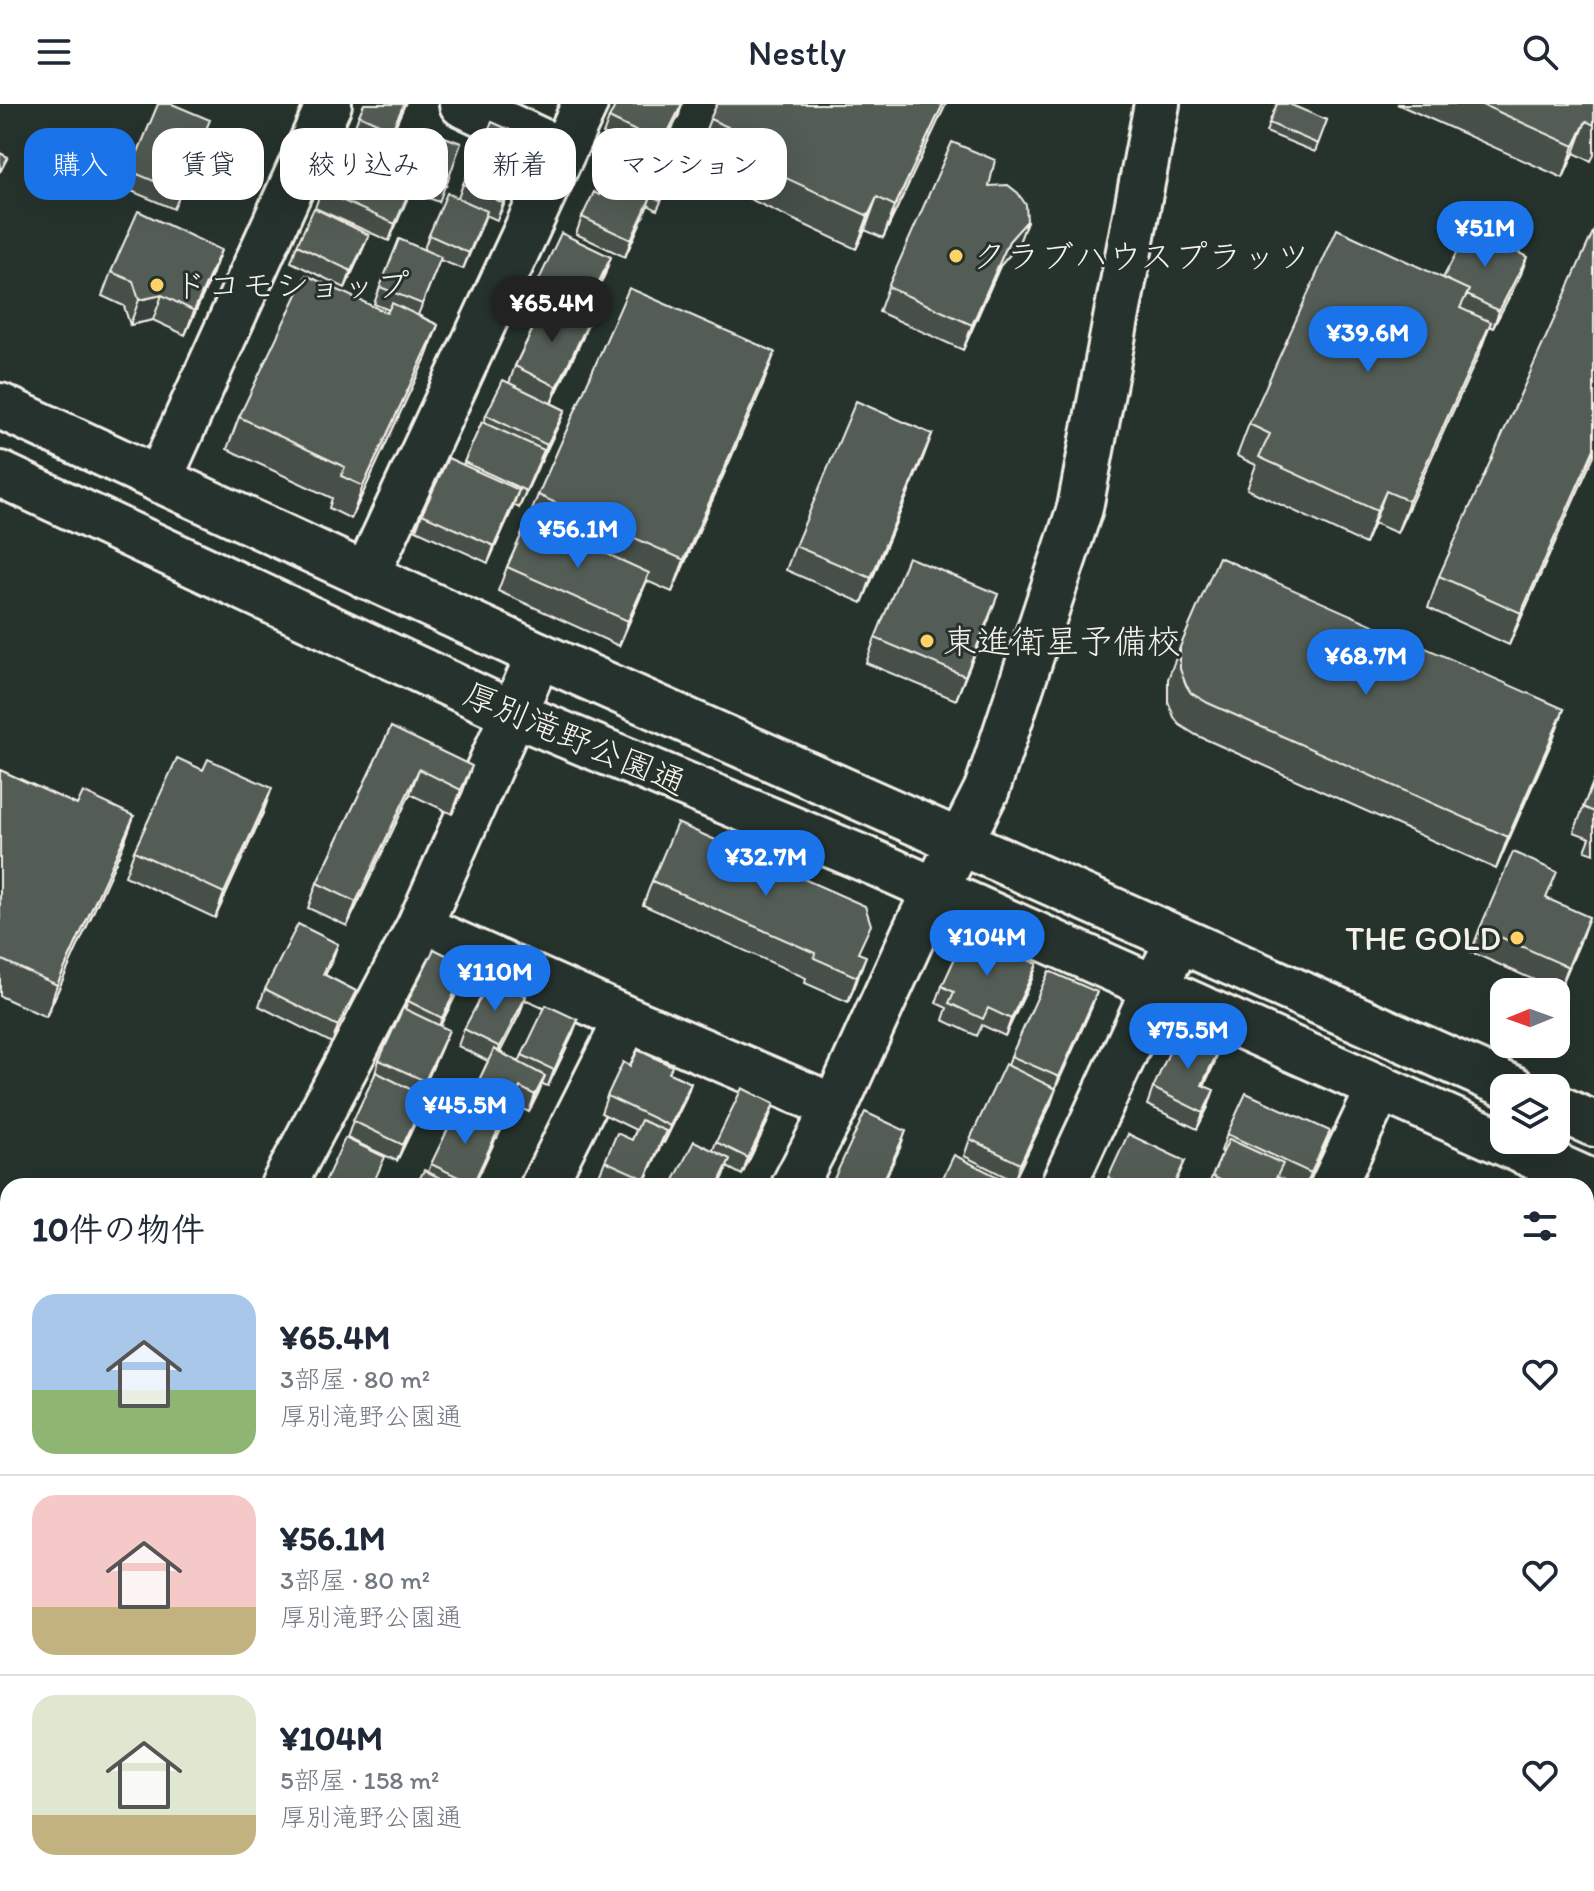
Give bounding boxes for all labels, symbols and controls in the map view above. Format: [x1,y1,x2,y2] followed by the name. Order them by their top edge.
[32,30,76,74] icon: menu
[1518,30,1562,74] icon: search
[748,31,846,74] text: Nestly
[24,128,136,200] chip: 購入
[152,128,264,200] chip: 賃貸
[280,128,448,200] chip: 絞り込み
[464,128,576,200] chip: 新着
[592,128,787,200] chip: マンション
[1438,201,1532,269] pin: ¥51M
[1455,211,1515,243] text: ¥51M
[972,236,1310,277] place label: クラブハウスプラッツ
[947,247,965,265] marker: クラブハウスプラッツ
[173,265,410,306] place label: ドコモショップ
[148,276,166,294] marker: ドコモショップ
[487,276,617,344] pin: ¥65.4M
[510,286,594,318] text: ¥65.4M
[1303,306,1433,374] pin: ¥39.6M
[1327,316,1409,348] text: ¥39.6M
[513,502,643,570] pin: ¥56.1M
[538,512,618,544] text: ¥56.1M
[943,621,1181,662] place label: 東進衛星予備校
[1301,629,1431,697] pin: ¥68.7M
[918,632,936,650] marker: 東進衛星予備校
[1325,639,1407,671] text: ¥68.7M
[457,673,692,804] street label: 厚別滝野公園通
[701,830,831,898] pin: ¥32.7M
[725,840,807,872] text: ¥32.7M
[931,910,1043,978] pin: ¥104M
[1345,918,1501,959] place label: THE GOLD
[948,920,1026,952] text: ¥104M
[1508,929,1526,947] marker: THE GOLD
[439,945,551,1013] pin: ¥110M
[457,955,533,987] text: ¥110M
[1490,978,1570,1058] north arrow
[1490,978,1570,1154] map controls
[1123,1003,1253,1071] pin: ¥75.5M
[1147,1013,1229,1045] text: ¥75.5M
[1490,1074,1570,1154] button: layers
[400,1078,530,1146] pin: ¥45.5M
[423,1088,507,1120] text: ¥45.5M
[1518,1204,1562,1248] icon: filters
[32,1209,205,1250] text: 10件の物件
[280,1317,390,1358] text: ¥65.4M
[96,1326,192,1422] icon: home
[1518,1352,1562,1396] icon: heart
[280,1363,430,1395] text: 3部屋 · 80 m²
[280,1400,462,1432] text: 厚別滝野公園通
[280,1518,386,1559] text: ¥56.1M
[96,1527,192,1623] icon: home
[1518,1553,1562,1597] icon: heart
[280,1564,430,1596] text: 3部屋 · 80 m²
[280,1601,462,1633] text: 厚別滝野公園通
[280,1718,383,1759] text: ¥104M
[96,1727,192,1823] icon: home
[1518,1753,1562,1797] icon: heart
[280,1764,439,1796] text: 5部屋 · 158 m²
[280,1801,462,1833] text: 厚別滝野公園通

